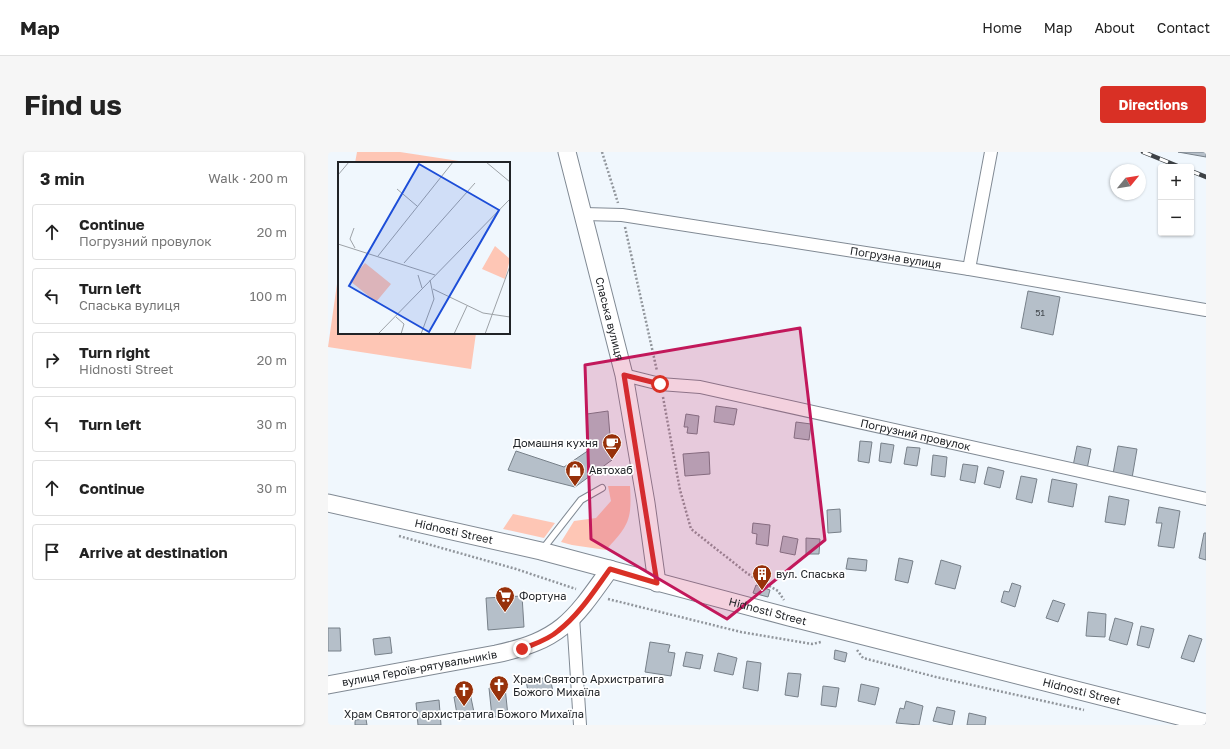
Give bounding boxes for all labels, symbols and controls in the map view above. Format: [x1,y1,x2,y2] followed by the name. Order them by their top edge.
[20,16,60,39] text: Map
[982,19,1022,36] text: Home
[1044,19,1072,36] text: Map
[1094,19,1135,36] text: About
[1157,19,1210,36] text: Contact
[1100,86,1206,123] button: Directions
[24,88,122,121] text: Find us
[338,162,510,334] inset map
[1110,164,1146,200] north arrow
[1158,164,1194,236] map controls
[1158,164,1194,200] button: +
[40,168,84,189] text: 3 min
[208,170,288,186] text: Walk · 200 m
[1158,200,1194,236] button: −
[79,215,145,233] text: Continue
[41,221,63,243] icon: ahead
[257,224,287,240] text: 20 m
[79,233,212,249] text: Погрузний провулок
[849,244,942,271] street label: Погрузна вулиця
[593,275,627,362] street label: Спаська вулиця
[79,279,141,297] text: Turn left
[41,285,63,307] icon: left
[250,288,287,304] text: 100 m
[79,297,180,313] text: Спаська вулиця
[1035,307,1045,318] house number: 51
[79,343,150,361] text: Turn right
[41,349,63,371] icon: right
[257,352,287,368] text: 20 m
[79,361,173,377] text: Hidnosti Street
[651,375,669,393] route start
[41,413,63,435] icon: left
[79,415,141,433] text: Turn left
[257,416,287,432] text: 30 m
[859,416,973,453] street label: Погрузний провулок
[601,432,623,460] cafe icon: Домашня кухня
[513,436,598,449] place label: Домашня кухня
[564,459,586,487] shop icon: Автохаб
[589,463,633,476] place label: Автохаб
[41,477,63,499] icon: ahead
[79,479,145,497] text: Continue
[257,480,287,496] text: 30 m
[413,516,494,546] street label: Hidnosti Street
[41,541,63,563] icon: arrive
[79,543,228,561] text: Arrive at destination
[751,563,773,591] building icon: вул. Спаська
[776,567,845,580] place label: вул. Спаська
[494,585,516,613] supermarket icon: Фортуна
[519,589,566,602] place label: Фортуна
[728,594,808,627] street label: Hidnosti Street
[513,640,531,658] route end
[341,647,498,688] street label: вулиця Героїв-рятувальників
[513,672,664,698] place label: Храм Святого Архистратига Божого Михаїла
[488,674,510,702] church icon: Храм Святого Архистратига Божого Михаїла
[1041,675,1122,707] street label: Hidnosti Street
[453,679,475,707] church icon: Храм Святого архистратига Божого Михаїла
[344,707,584,720] place label: Храм Святого архистратига Божого Михаїла

